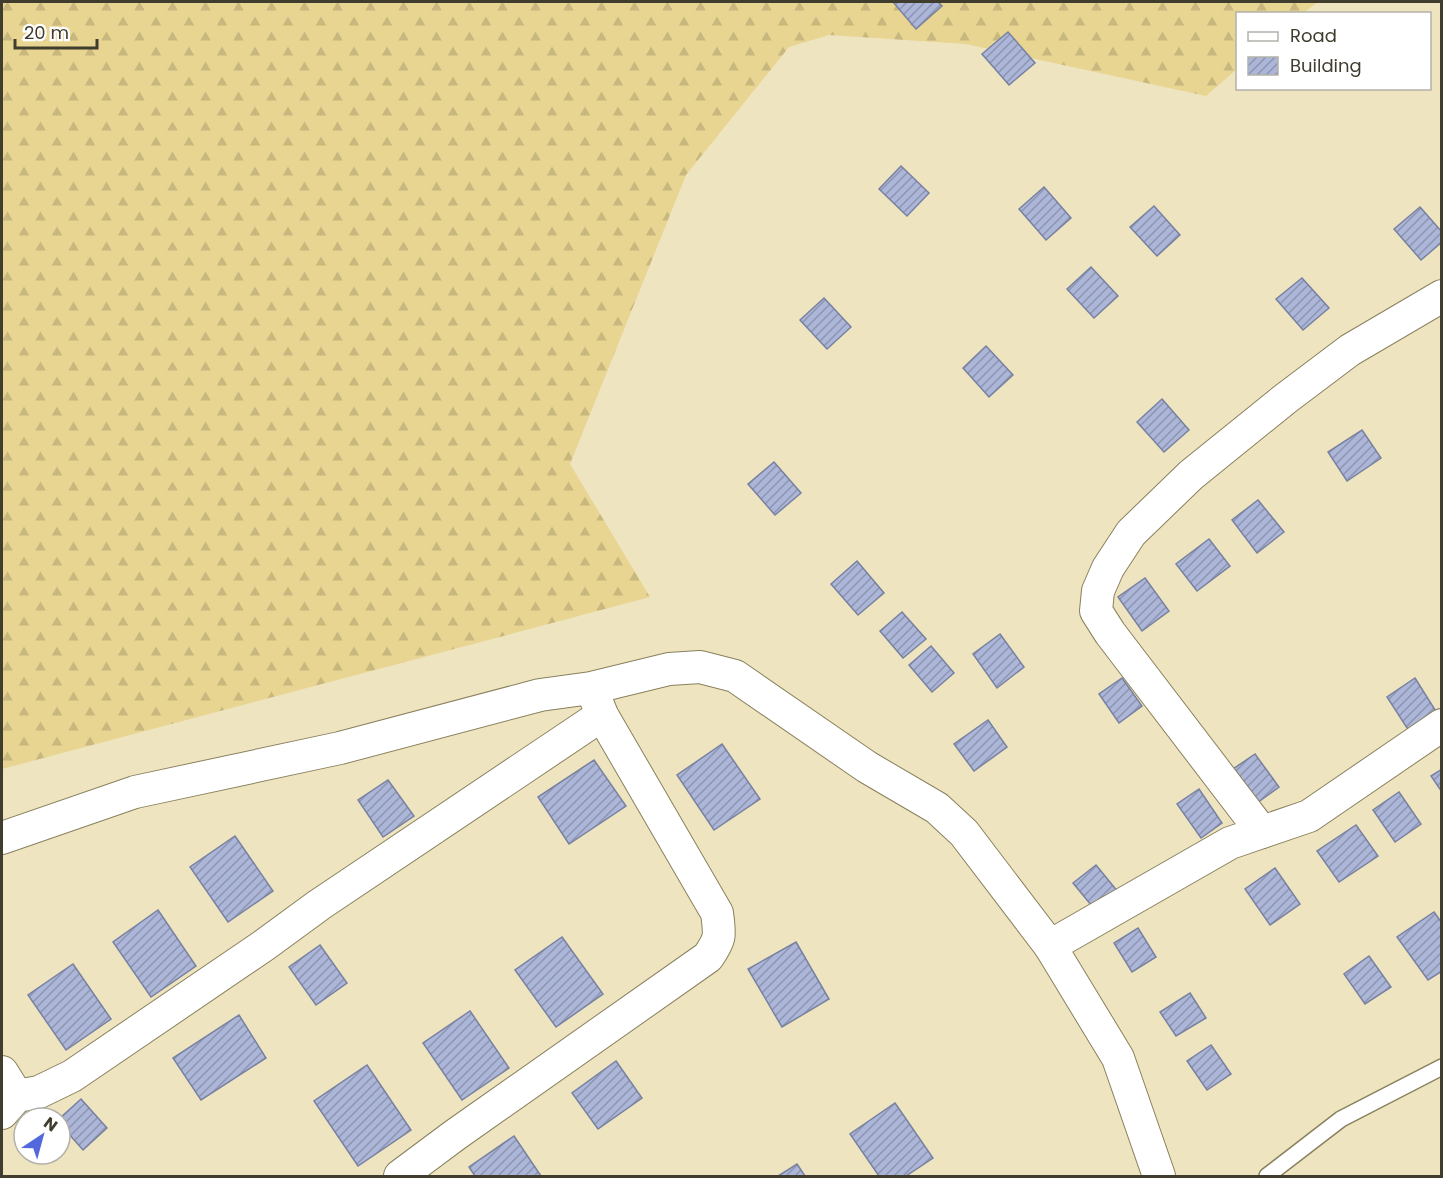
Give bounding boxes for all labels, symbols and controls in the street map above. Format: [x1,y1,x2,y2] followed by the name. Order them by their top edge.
[15,12,98,50] scale bar
[1236,12,1431,90] legend
[24,20,69,45] text: 20 m
[1290,23,1337,48] text: Road
[1290,53,1362,78] text: Building
[12,1106,72,1166] north arrow
[39,1111,62,1137] text: N

